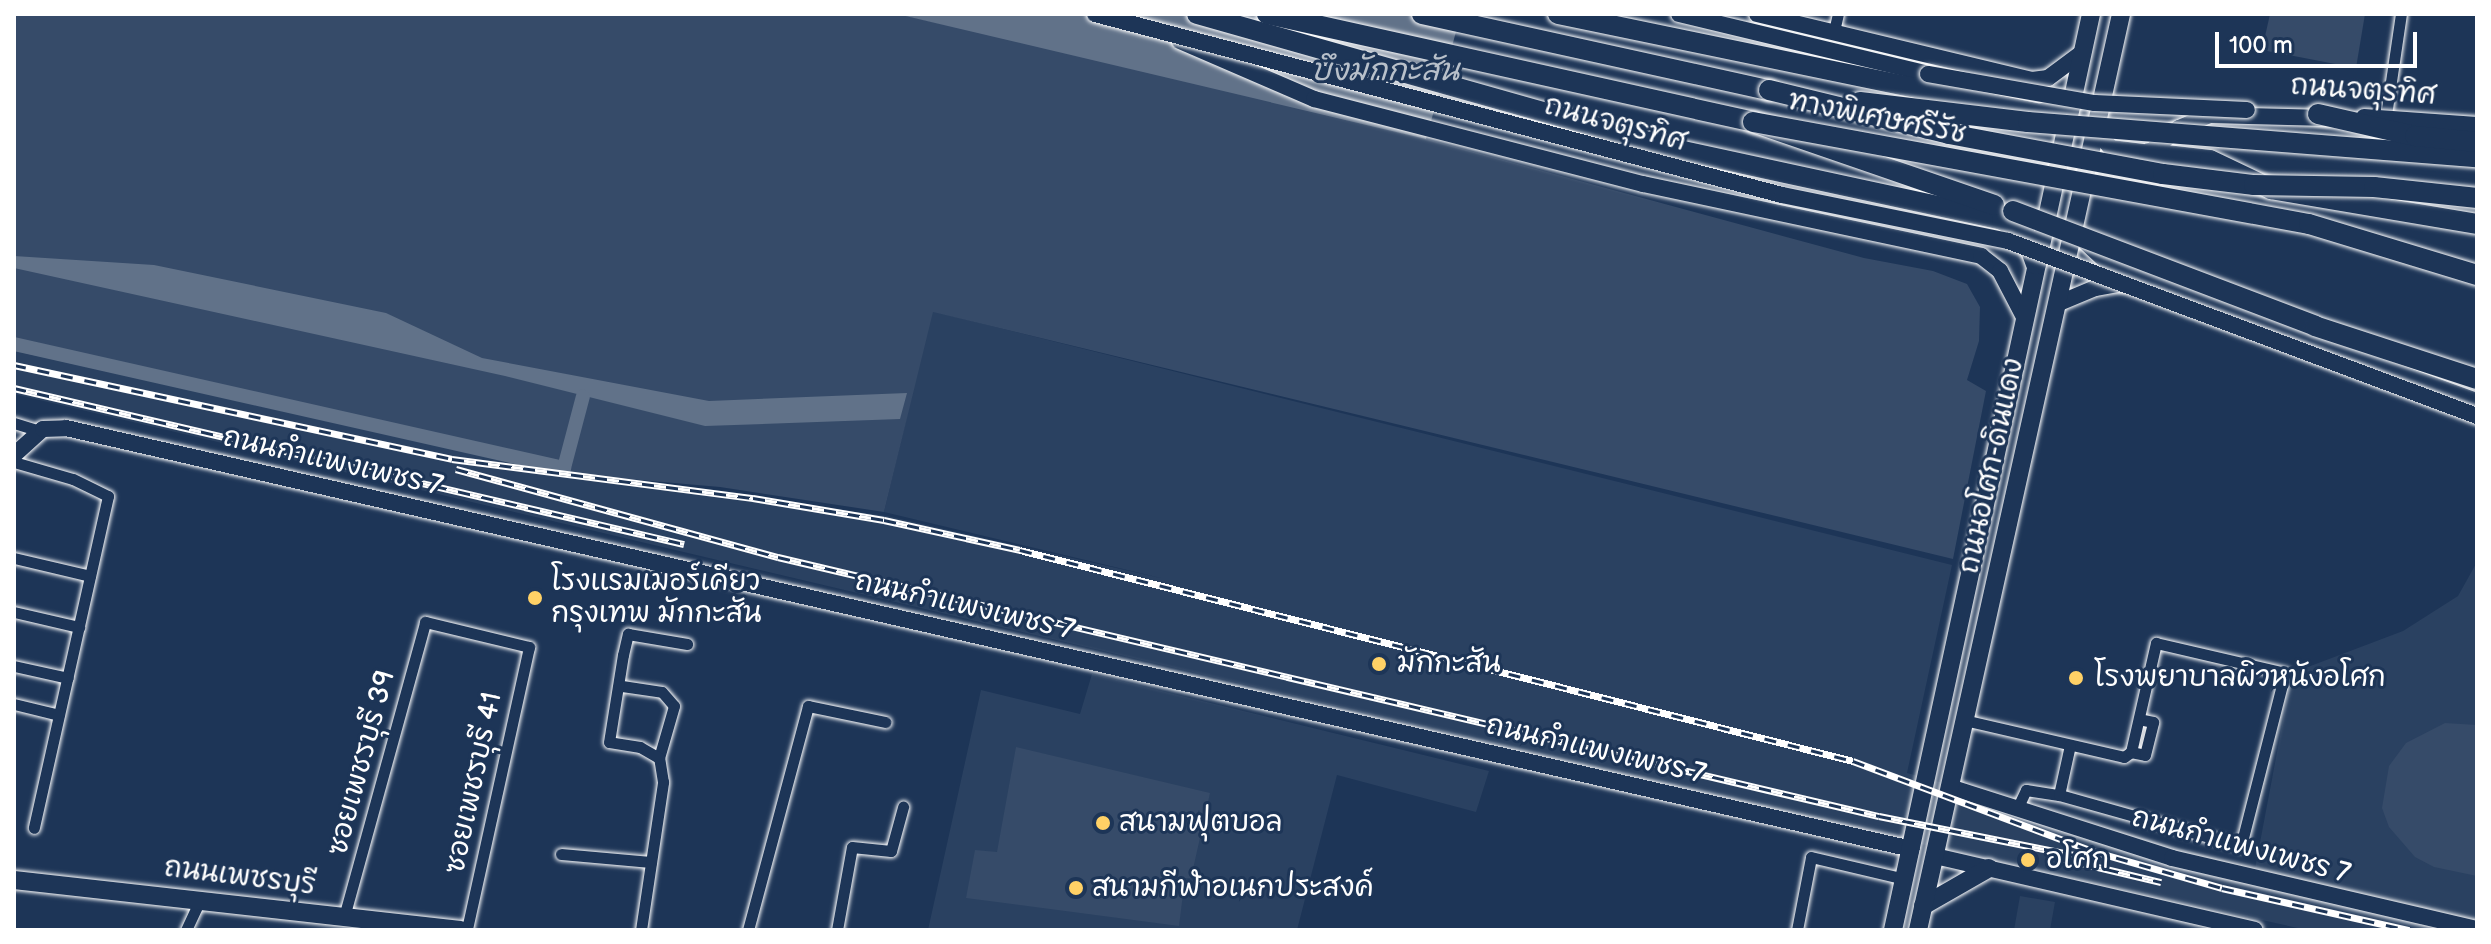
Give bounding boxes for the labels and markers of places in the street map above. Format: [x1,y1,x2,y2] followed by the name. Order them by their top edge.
[551,565,761,631] place label: โรงแรมเมอร์เคียว กรุงเทพ มักกะสัน
[526,589,544,607] marker: โรงแรมเมอร์เคียว กรุงเทพ มักกะสัน
[1397,647,1501,681] place label: มักกะสัน
[1368,653,1390,675] marker: มักกะสัน
[2094,661,2386,695] place label: โรงพยาบาลผิวหนังอโศก
[2065,667,2087,689] marker: โรงพยาบาลผิวหนังอโศก
[1119,806,1282,840] place label: สนามฟุตบอล
[1094,814,1112,832] marker: สนามฟุตบอล
[2046,843,2109,877] place label: อโศก
[2017,849,2039,871] marker: อโศก
[1092,871,1373,905] place label: สนามกีฬาอเนกประสงค์
[1067,879,1085,897] marker: สนามกีฬาอเนกประสงค์

